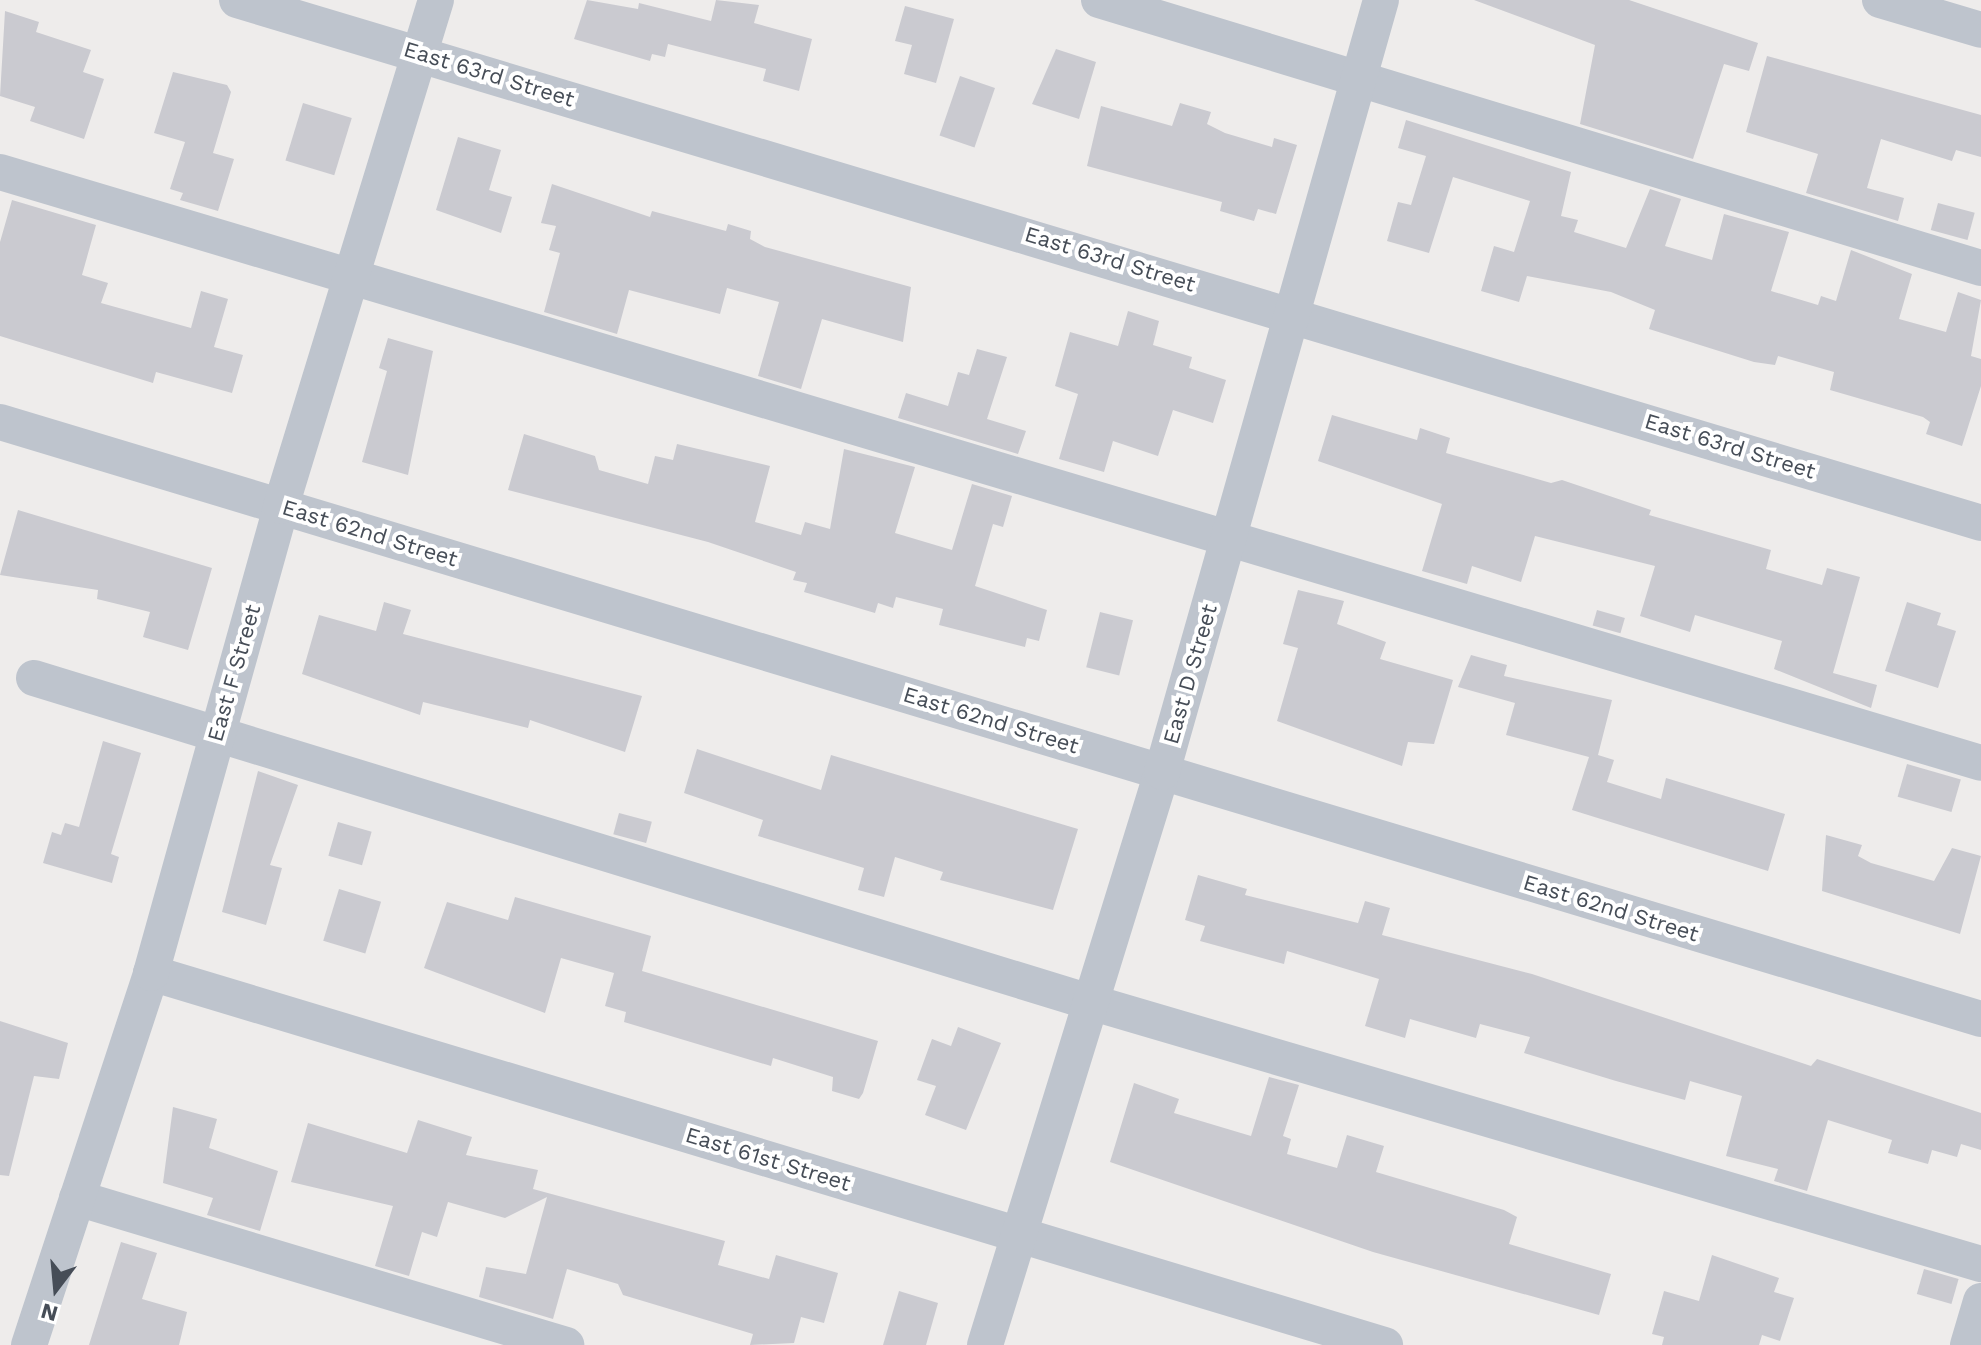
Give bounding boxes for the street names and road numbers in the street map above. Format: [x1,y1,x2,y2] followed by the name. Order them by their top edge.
[400,35,578,113] street label: East 63rd Street
[1021,220,1199,298] street label: East 63rd Street
[1641,407,1819,485] street label: East 63rd Street
[279,494,461,572] street label: East 62nd Street
[202,601,266,745] street label: East F Street
[1157,601,1223,747] street label: East D Street
[900,681,1082,759] street label: East 62nd Street
[1520,869,1702,947] street label: East 62nd Street
[682,1121,854,1197] street label: East 61st Street

